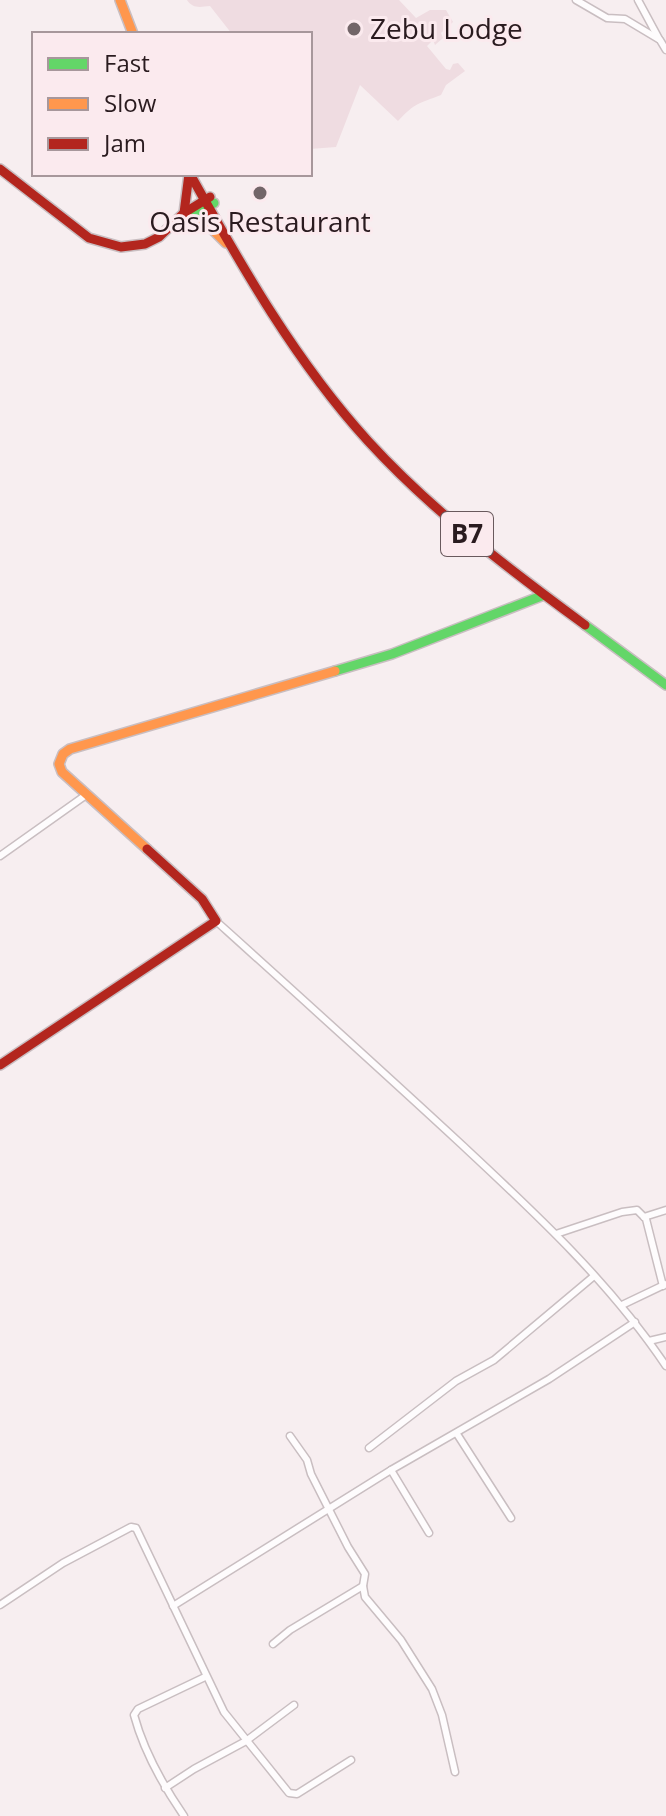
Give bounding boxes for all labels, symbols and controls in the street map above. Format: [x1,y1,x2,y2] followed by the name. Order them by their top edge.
[370,9,523,47] place label: Zebu Lodge
[345,20,363,38] marker: Zebu Lodge
[32,32,312,176] legend
[104,46,150,79] text: Fast
[104,86,157,119] text: Slow
[102,126,146,159] text: Jam
[251,184,269,202] marker: Oasis Restaurant
[149,202,371,240] place label: Oasis Restaurant
[441,512,493,556] road number: B7

